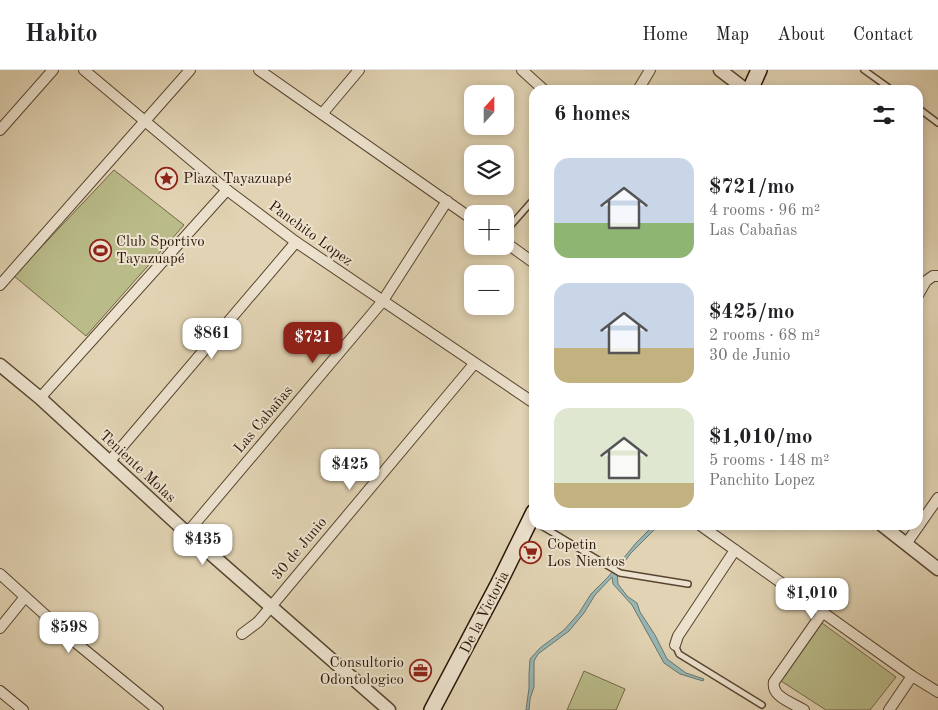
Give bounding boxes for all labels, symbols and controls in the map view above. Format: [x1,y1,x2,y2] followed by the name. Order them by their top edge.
[25,23,98,47] text: Habito
[642,26,688,44] text: Home
[716,26,749,44] text: Map
[777,26,825,44] text: About
[853,26,913,44] text: Contact
[464,85,514,135] north arrow
[464,85,514,315] map controls
[870,101,898,129] icon: filters
[554,104,630,125] text: 6 homes
[464,145,514,195] button: layers
[155,166,179,190] place icon: Plaza Tayazuapé
[183,172,292,187] place label: Plaza Tayazuapé
[709,177,795,198] text: $721/mo
[594,178,654,238] icon: home
[265,199,355,270] street label: Panchito Lopez
[709,203,820,219] text: 4 rooms · 96 m²
[464,205,514,255] button: +
[709,223,797,239] text: Las Cabañas
[116,235,205,267] place label: Club Sportivo Tayazuapé
[88,238,112,262] sports icon: Club Sportivo Tayazuapé
[464,265,514,315] button: −
[709,302,795,323] text: $425/mo
[594,303,654,363] icon: home
[182,318,242,360] pin: $861
[283,322,343,364] pin: $721
[193,326,231,342] text: $861
[709,328,820,344] text: 2 rooms · 68 m²
[294,330,332,346] text: $721
[709,348,790,364] text: 30 de Junio
[232,383,296,456] street label: Las Cabañas
[709,427,813,448] text: $1,010/mo
[96,428,178,506] street label: Teniente Molas
[594,428,654,488] icon: home
[320,448,380,491] pin: $425
[709,453,829,469] text: 5 rooms · 148 m²
[331,457,369,473] text: $425
[709,473,815,489] text: Panchito Lopez
[270,515,330,583] street label: 30 de Junio
[173,524,233,566] pin: $435
[184,532,222,548] text: $435
[547,538,625,570] place label: Copetin Los Nientos
[519,541,543,565] supermarket icon: Copetin Los Nientos
[458,569,513,656] street label: De la Victoria
[771,578,853,620] pin: $1,010
[787,586,837,602] text: $1,010
[39,612,99,654] pin: $598
[50,620,88,636] text: $598
[320,656,404,688] place label: Consultorio Odontologico
[408,659,432,683] office icon: Consultorio Odontologico

